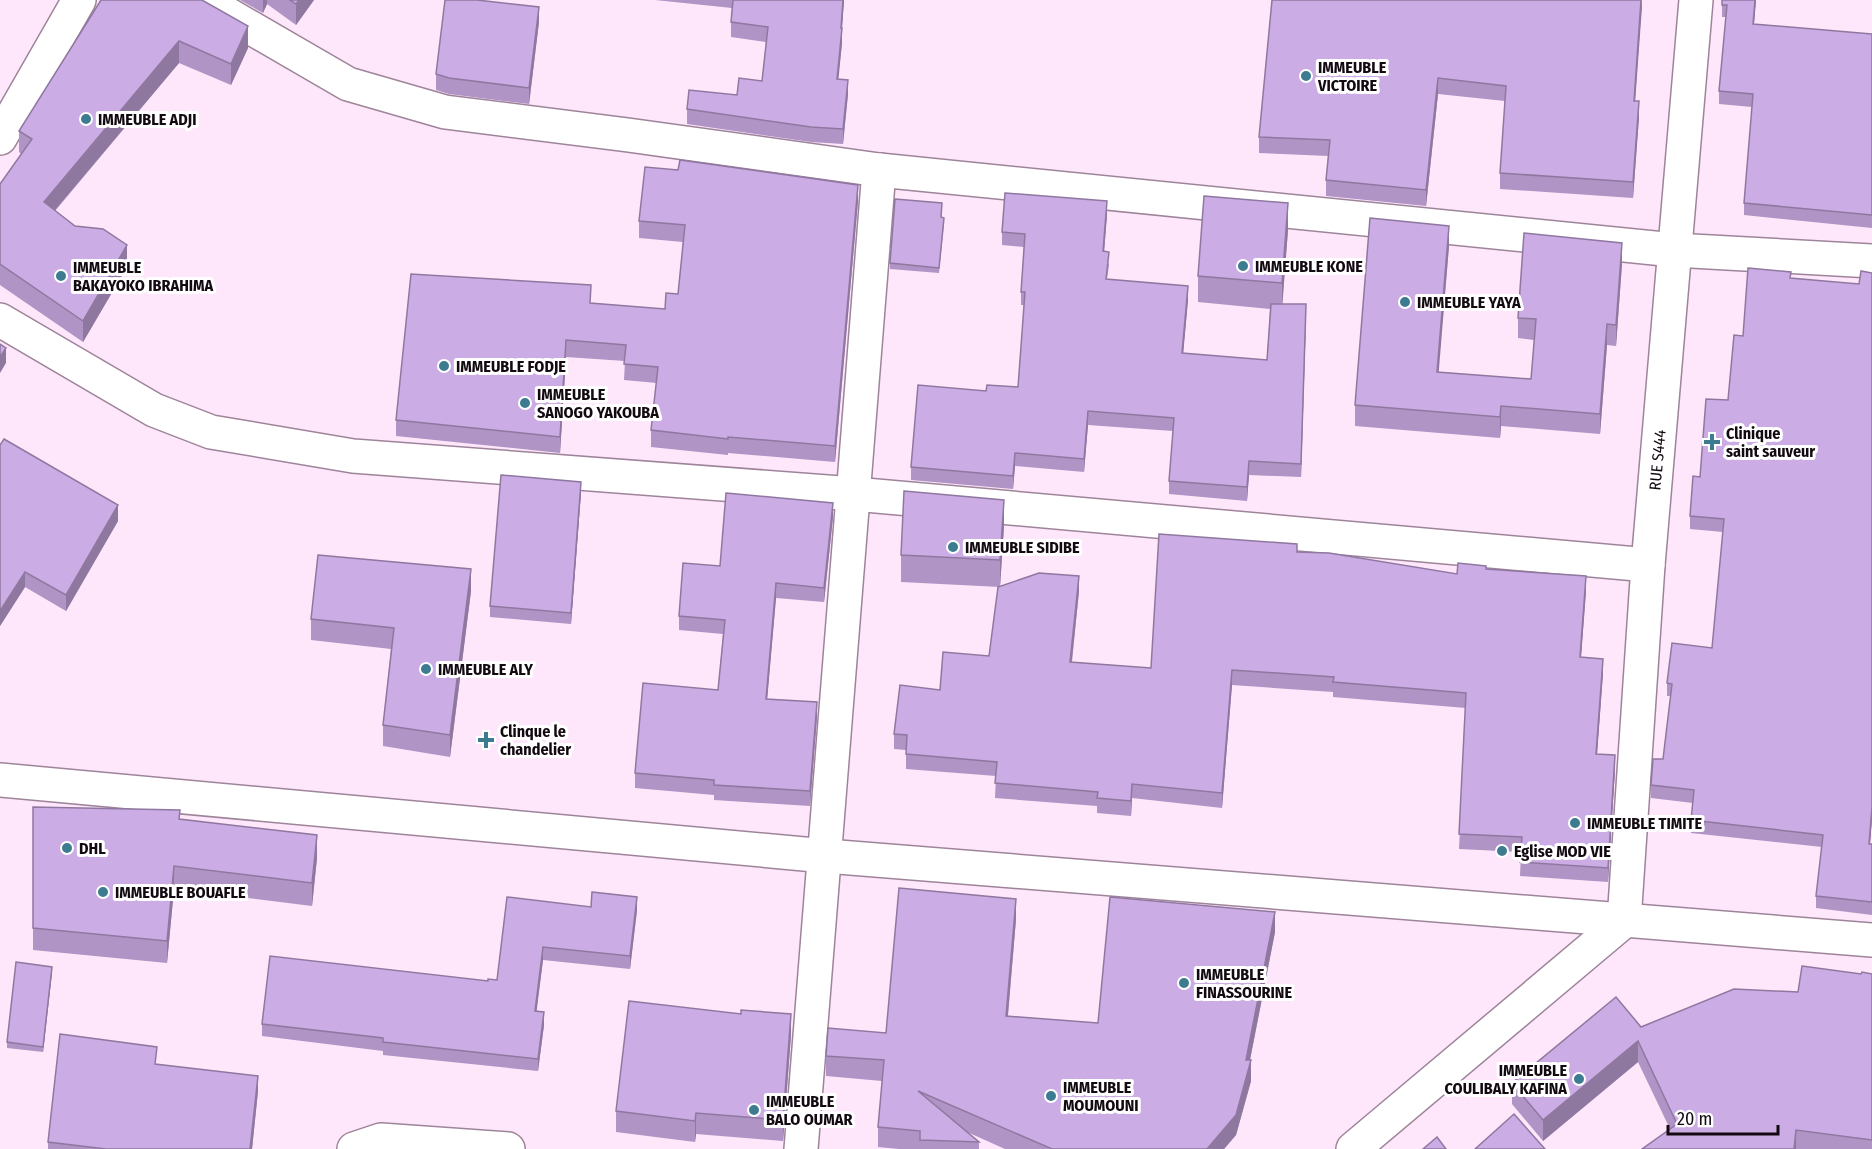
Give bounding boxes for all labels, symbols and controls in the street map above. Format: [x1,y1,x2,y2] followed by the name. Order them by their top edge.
[1317,58,1387,95] place label: IMMEUBLE VICTOIRE
[1299,69,1313,83] marker: IMMEUBLE VICTOIRE
[98,110,197,129] place label: IMMEUBLE ADJI
[79,112,93,126] marker: IMMEUBLE ADJI
[1255,257,1363,276] place label: IMMEUBLE KONE
[73,258,214,295] place label: IMMEUBLE BAKAYOKO IBRAHIMA
[1236,259,1250,273] marker: IMMEUBLE KONE
[54,269,68,283] marker: IMMEUBLE BAKAYOKO IBRAHIMA
[1417,293,1521,312] place label: IMMEUBLE YAYA
[1398,295,1412,309] marker: IMMEUBLE YAYA
[456,357,566,376] place label: IMMEUBLE FODJE
[437,359,451,373] marker: IMMEUBLE FODJE
[537,385,659,422] place label: IMMEUBLE SANOGO YAKOUBA
[518,396,532,410] marker: IMMEUBLE SANOGO YAKOUBA
[1726,424,1815,461] place label: Clinique saint sauveur
[1645,429,1670,491] street label: RUE S444
[1703,433,1721,451] marker: Clinique saint sauveur
[965,538,1080,557] place label: IMMEUBLE SIDIBE
[946,540,960,554] marker: IMMEUBLE SIDIBE
[438,660,533,679] place label: IMMEUBLE ALY
[419,662,433,676] marker: IMMEUBLE ALY
[500,722,571,759] place label: Clinque le chandelier
[477,731,495,749] marker: Clinque le chandelier
[1587,814,1702,833] place label: IMMEUBLE TIMITE
[1568,816,1582,830] marker: IMMEUBLE TIMITE
[79,839,106,858] place label: DHL
[60,841,74,855] marker: DHL
[1514,842,1611,861] place label: Eglise MOD VIE
[1495,844,1509,858] marker: Eglise MOD VIE
[115,883,246,902] place label: IMMEUBLE BOUAFLE
[96,885,110,899] marker: IMMEUBLE BOUAFLE
[1196,965,1292,1002] place label: IMMEUBLE FINASSOURINE
[1177,976,1191,990] marker: IMMEUBLE FINASSOURINE
[1445,1061,1567,1098] place label: IMMEUBLE COULIBALY KAFINA
[1572,1072,1586,1086] marker: IMMEUBLE COULIBALY KAFINA
[1063,1078,1139,1115] place label: IMMEUBLE MOUMOUNI
[1044,1089,1058,1103] marker: IMMEUBLE MOUMOUNI
[766,1092,853,1129] place label: IMMEUBLE BALO OUMAR
[1668,1098,1778,1136] scale bar
[747,1103,761,1117] marker: IMMEUBLE BALO OUMAR
[1677,1108,1712,1130] text: 20 m

